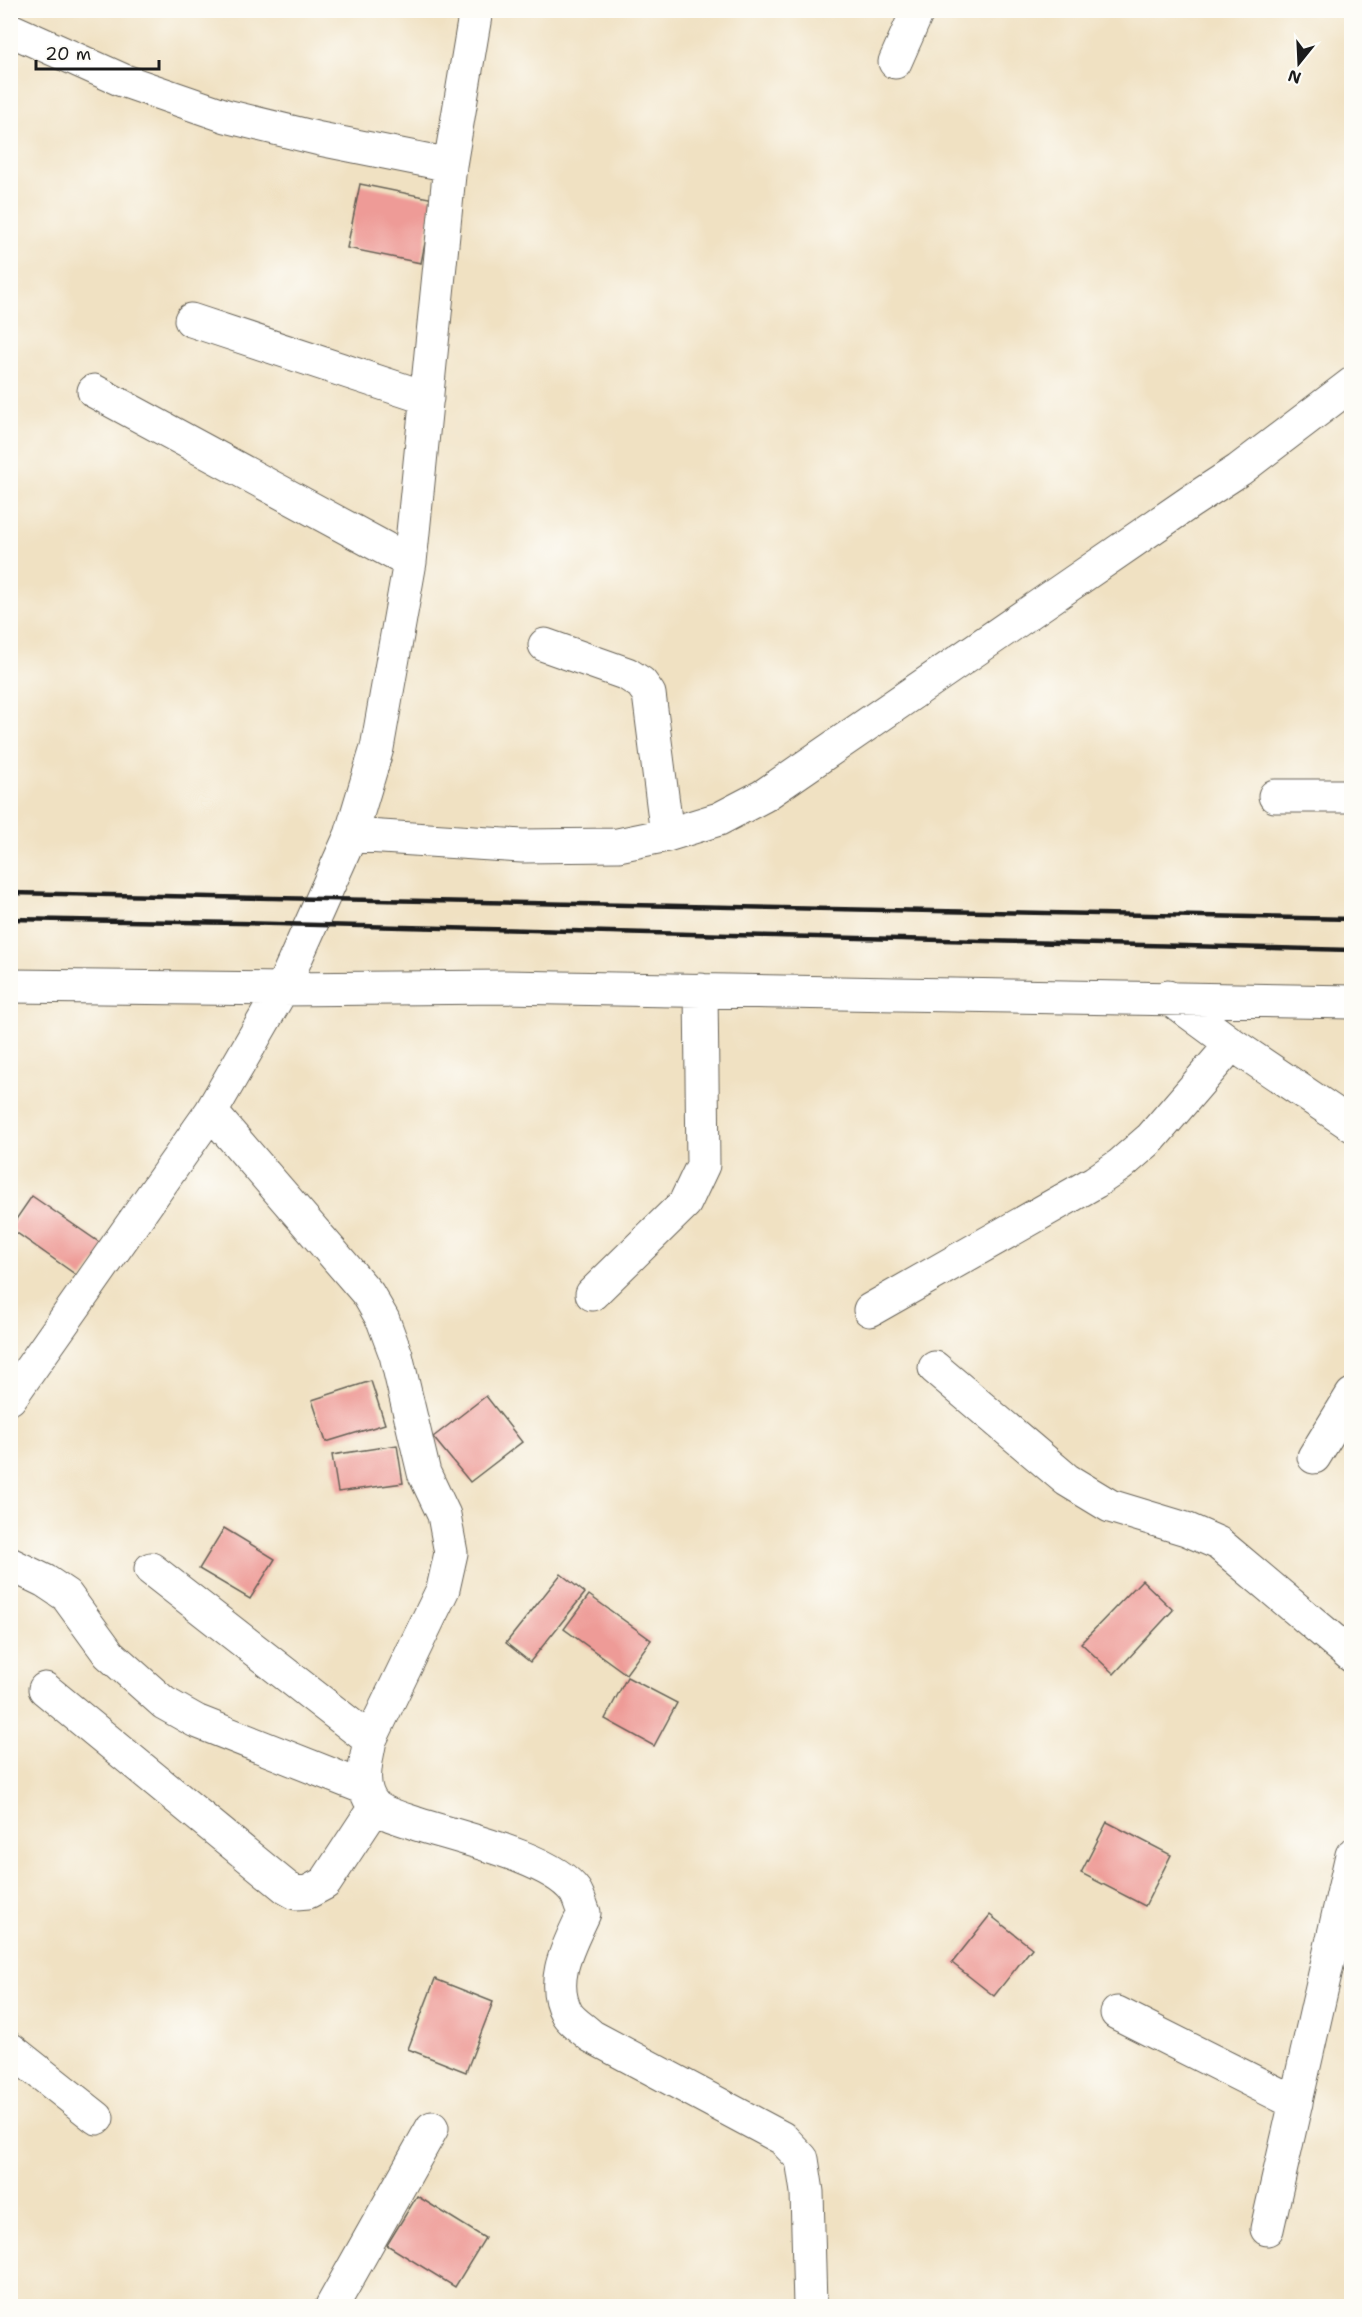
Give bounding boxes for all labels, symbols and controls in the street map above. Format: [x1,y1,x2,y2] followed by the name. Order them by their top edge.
[36,33,159,71] scale bar
[1269,33,1329,93] north arrow
[45,42,91,66] text: 20 m
[1285,65,1304,89] text: N

